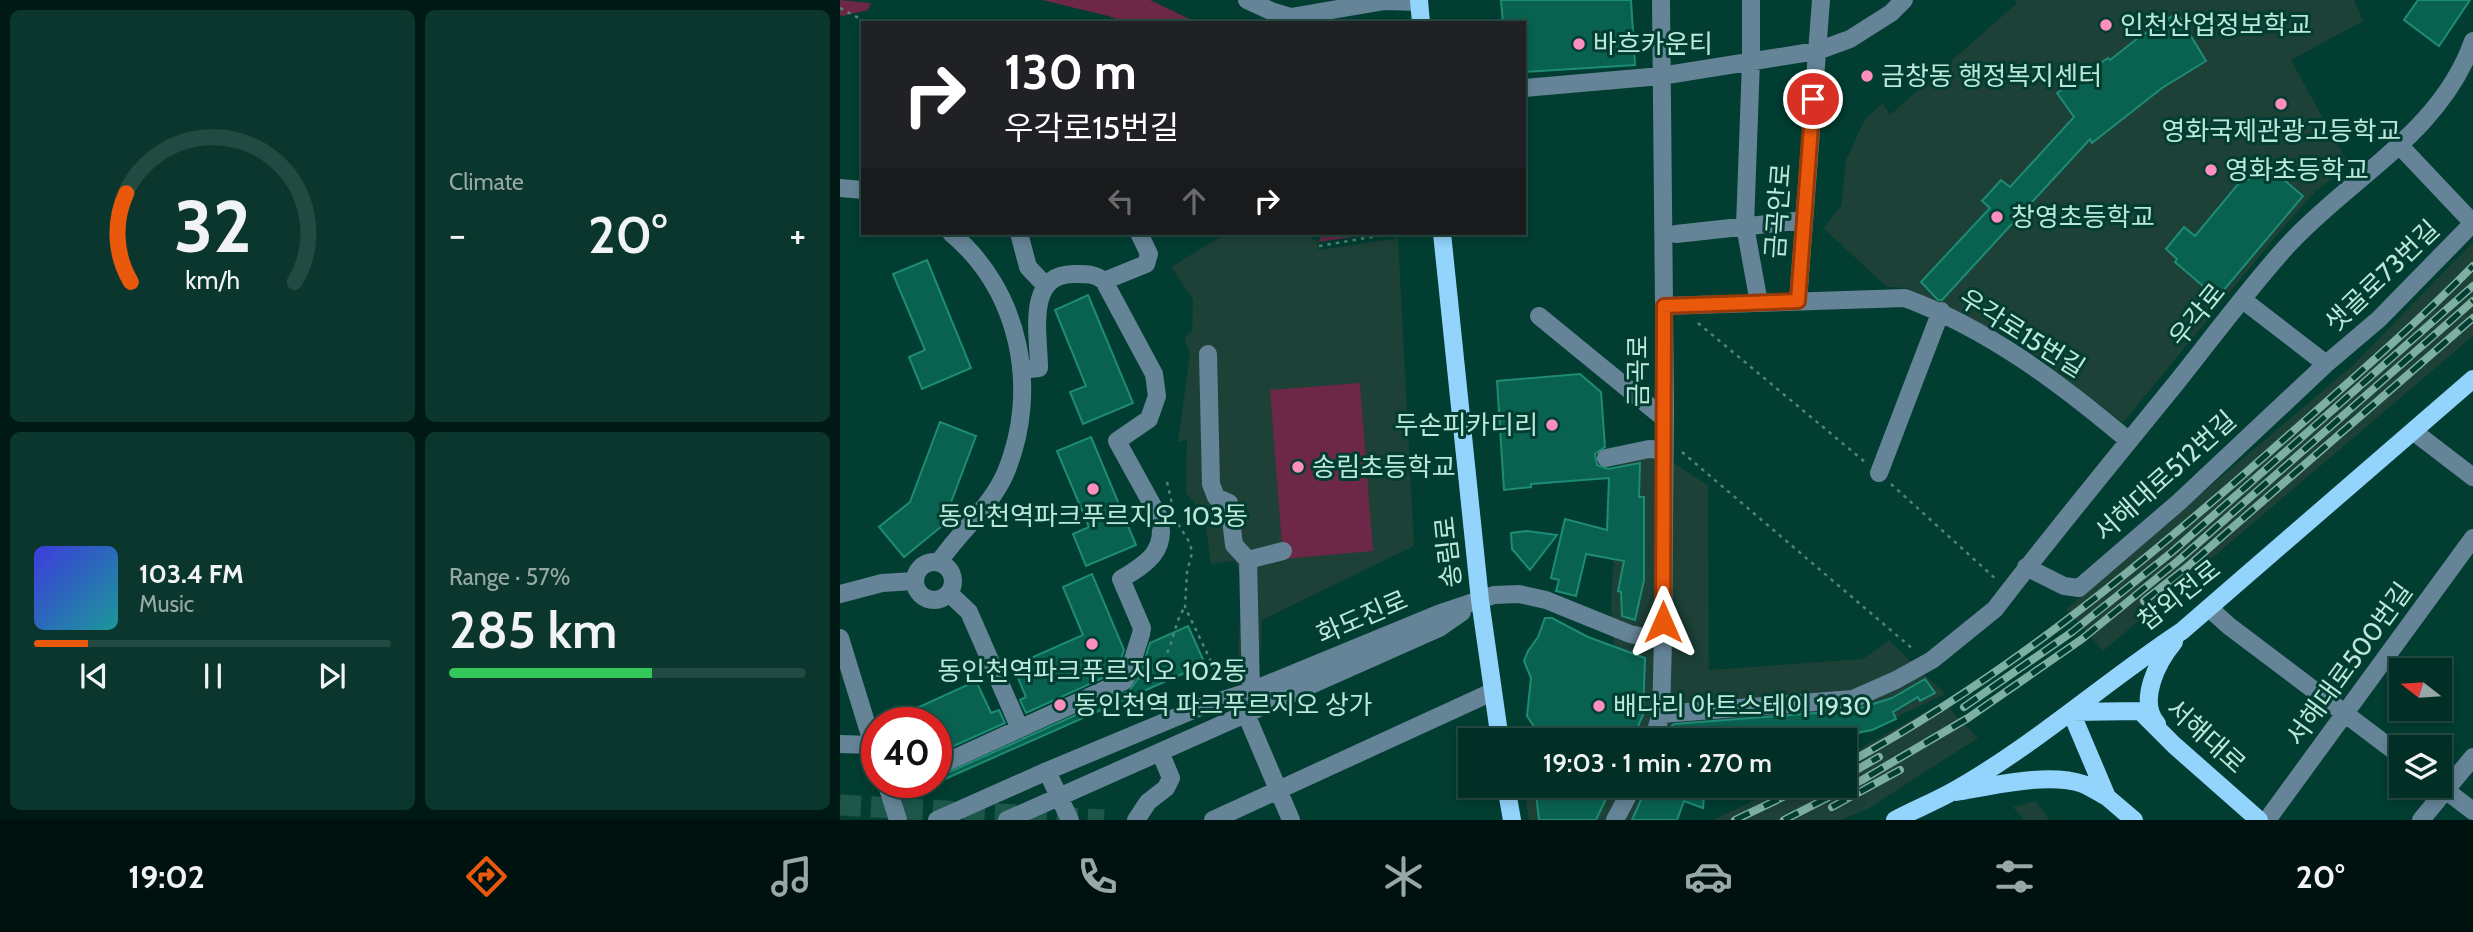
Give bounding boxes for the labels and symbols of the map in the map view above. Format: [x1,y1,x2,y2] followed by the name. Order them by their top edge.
[2120,9,2311,41] place label: 인천산업정보학교
[2098,17,2114,33] marker: 인천산업정보학교
[1593,28,1713,60] place label: 바흐카운티
[1571,36,1587,52] marker: 바흐카운티
[1881,60,2102,92] place label: 금창동 행정복지센터
[1859,68,1875,84] marker: 금창동 행정복지센터
[1783,69,1843,129] pin
[2273,96,2289,112] marker: 영화국제관광고등학교
[2161,115,2401,147] place label: 영화국제관광고등학교
[2225,154,2369,186] place label: 영화초등학교
[1759,162,1797,260] street label: 금곡안로
[2203,162,2219,178] marker: 영화초등학교
[2011,201,2155,233] place label: 창영초등학교
[1989,209,2005,225] marker: 창영초등학교
[2318,214,2446,338] street label: 샛골로73번길
[2162,277,2232,353] street label: 우각로
[1953,282,2091,384] street label: 우각로15번길
[1622,335,1654,407] street label: 금곡로
[2088,404,2242,548] street label: 서해대로512번길
[1394,409,1538,441] place label: 두손피카디리
[1544,417,1560,433] marker: 두손피카디리
[1312,451,1456,483] place label: 송림초등학교
[1290,459,1306,475] marker: 송림초등학교
[1085,481,1101,497] marker: 동인천역파크푸르지오 103동
[938,500,1248,532] place label: 동인천역파크푸르지오 103동
[1428,515,1468,589] street label: 송림로
[2131,553,2227,637] street label: 참외전로
[2279,576,2419,752] street label: 서해대로500번길
[1312,584,1412,650] street label: 화도진로
[1626,585,1700,659] position arrow
[1084,636,1100,652] marker: 동인천역파크푸르지오 102동
[937,655,1247,687] place label: 동인천역파크푸르지오 102동
[2389,658,2452,721] north arrow
[1074,689,1373,721] place label: 동인천역 파크푸르지오 상가
[1613,690,1872,722] place label: 배다리 아트스테이 1930
[2160,692,2252,780] street label: 서해대로
[1052,697,1068,713] marker: 동인천역 파크푸르지오 상가
[1591,698,1607,714] marker: 배다리 아트스테이 1930
[861,707,952,798] speed limit sign: 40

